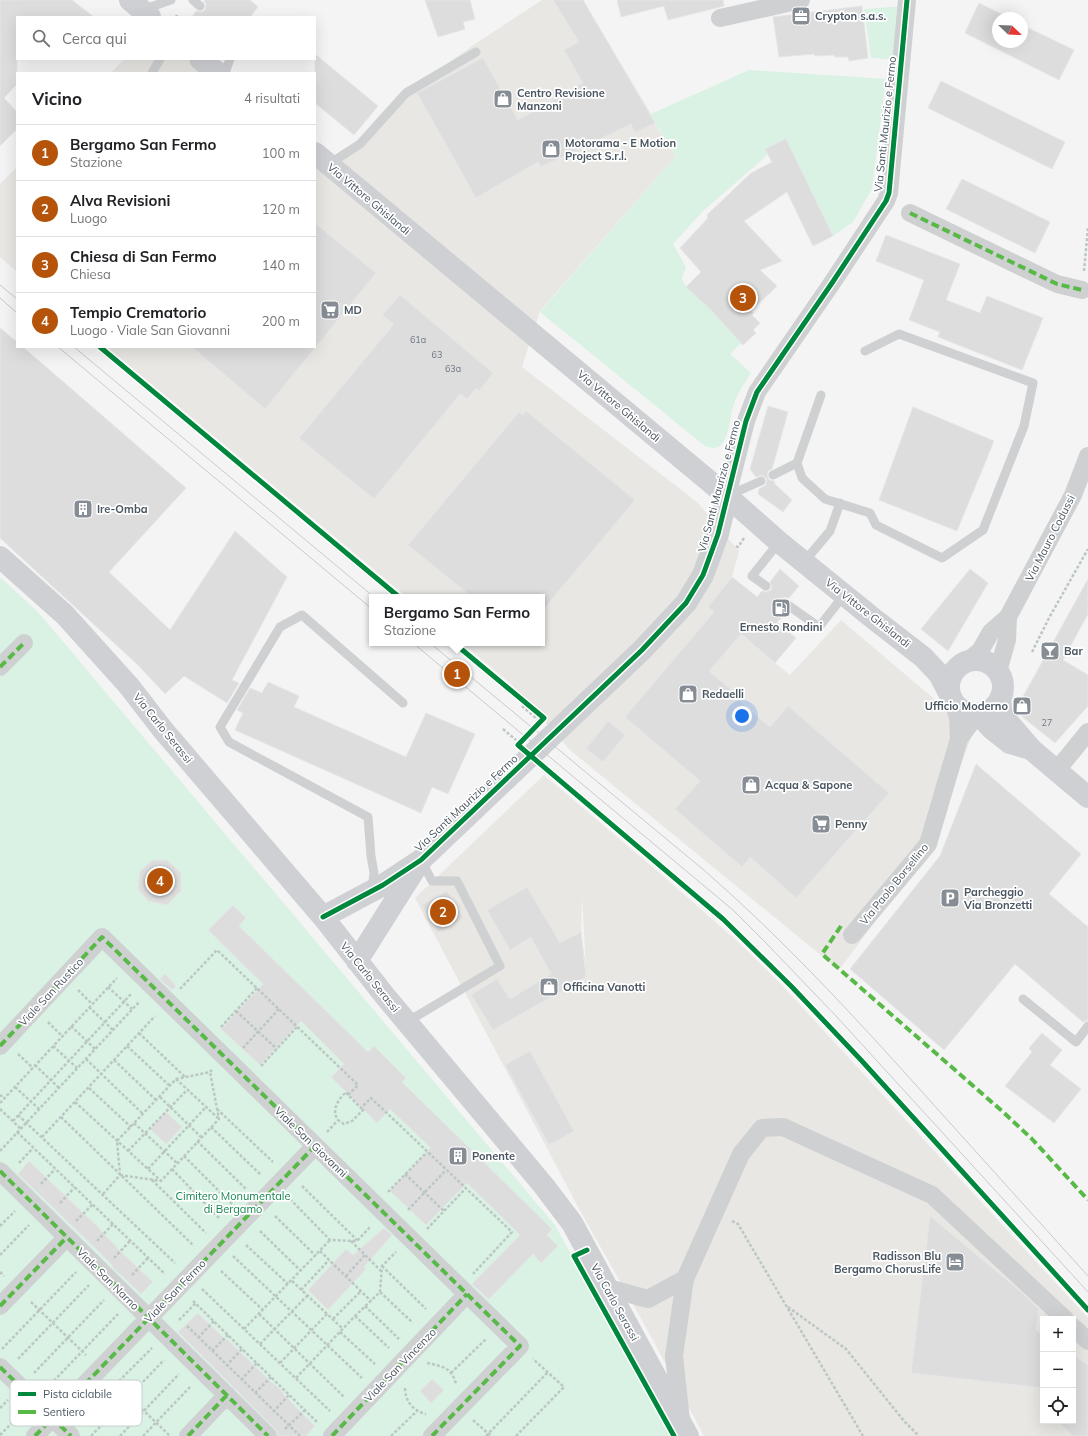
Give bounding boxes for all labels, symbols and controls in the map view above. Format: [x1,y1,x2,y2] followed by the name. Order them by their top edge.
[790,5,812,27] office icon: Crypton s.a.s.
[815,9,886,23] place label: Crypton s.a.s.
[992,12,1028,48] north arrow
[16,16,316,60] search box
[30,27,52,49] icon: search
[62,29,127,48] text: Cerca qui
[871,56,899,192] street label: Via Santi Maurizio e Fermo
[517,86,605,113] place label: Centro Revisione Manzoni
[32,88,82,109] text: Vicino
[492,88,514,110] shop icon: Centro Revisione Manzoni
[244,90,300,106] text: 4 risultati
[70,135,216,154] text: Bergamo San Fermo
[565,136,676,163] place label: Motorama - E Motion Project S.r.l.
[540,138,562,160] shop icon: Motorama - E Motion Project S.r.l.
[41,145,49,161] text: 1
[262,145,300,161] text: 100 m
[70,154,122,170] text: Stazione
[325,160,413,238] street label: Via Vittore Ghislandi
[70,191,170,210] text: Alva Revisioni
[41,201,49,217] text: 2
[262,201,300,217] text: 120 m
[70,210,107,226] text: Luogo
[70,247,217,266] text: Chiesa di San Fermo
[41,257,49,273] text: 3
[262,257,300,273] text: 140 m
[70,266,111,282] text: Chiesa
[730,283,756,313] pin: 3
[319,299,341,321] supermarket icon: MD
[70,303,206,322] text: Tempio Crematorio
[344,303,362,317] place label: MD
[41,313,49,329] text: 4
[262,313,300,329] text: 200 m
[70,322,230,338] text: Luogo · Viale San Giovanni
[410,334,426,345] house number: 61a
[432,349,442,360] house number: 63
[445,363,461,374] house number: 63a
[575,367,663,445] street label: Via Vittore Ghislandi
[695,418,743,554] street label: Via Santi Maurizio e Fermo
[1022,492,1078,584] street label: Via Mauro Codussi
[72,498,94,520] building icon: Ire-Omba
[97,502,148,516] place label: Ire-Omba
[823,575,913,651] street label: Via Vittore Ghislandi
[369,594,545,646] popup
[770,597,792,619] fuel station icon: Ernesto Rondini
[384,603,530,622] text: Bergamo San Fermo
[740,620,822,634] place label: Ernesto Rondini
[384,622,436,638] text: Stazione
[1039,640,1061,662] bar icon: Bar
[1064,644,1083,658] place label: Bar
[444,659,470,689] pin: 1
[677,683,699,705] shop icon: Redaelli
[702,687,744,701] place label: Redaelli
[130,690,196,766] street label: Via Carlo Serassi
[1011,695,1033,717] shop icon: Ufficio Moderno
[925,699,1008,713] place label: Ufficio Moderno
[732,706,752,726] your location
[1042,717,1052,728] house number: 27
[411,751,521,855] street label: Via Santi Maurizio e Fermo
[740,774,762,796] shop icon: Acqua & Sapone
[765,778,852,792] place label: Acqua & Sapone
[810,813,832,835] supermarket icon: Penny
[835,817,867,831] place label: Penny
[857,840,931,928] street label: Via Paolo Borsellino
[147,866,173,896] pin: 4
[963,885,1032,912] place label: Parcheggio Via Bronzetti
[939,887,961,909] parking icon: Parcheggio Via Bronzetti
[430,897,456,927] pin: 2
[337,939,403,1015] street label: Via Carlo Serassi
[16,955,86,1029] street label: Viale San Rustico
[538,976,560,998] shop icon: Officina Vanotti
[563,980,645,994] place label: Officina Vanotti
[272,1104,350,1180] street label: Viale San Giovanni
[447,1145,469,1167] building icon: Ponente
[472,1149,515,1163] place label: Ponente
[176,1189,290,1216] park label: Cimitero Monumentale di Bergamo
[74,1245,142,1313] street label: Viale San Narno
[834,1249,941,1276] place label: Radisson Blu Bergamo ChorusLife
[944,1251,966,1273] hotel icon: Radisson Blu Bergamo ChorusLife
[141,1256,209,1326] street label: Viale San Fermo
[588,1261,642,1343] street label: Via Carlo Serassi
[1040,1316,1076,1424] map controls
[1040,1316,1076,1352] button: +
[361,1325,439,1405] street label: Viale San Vincenzo
[1040,1352,1076,1388] button: −
[10,1380,142,1426] legend
[43,1387,112,1401] text: Pista ciclabile
[1040,1388,1076,1424] button: locate
[43,1405,85,1419] text: Sentiero

